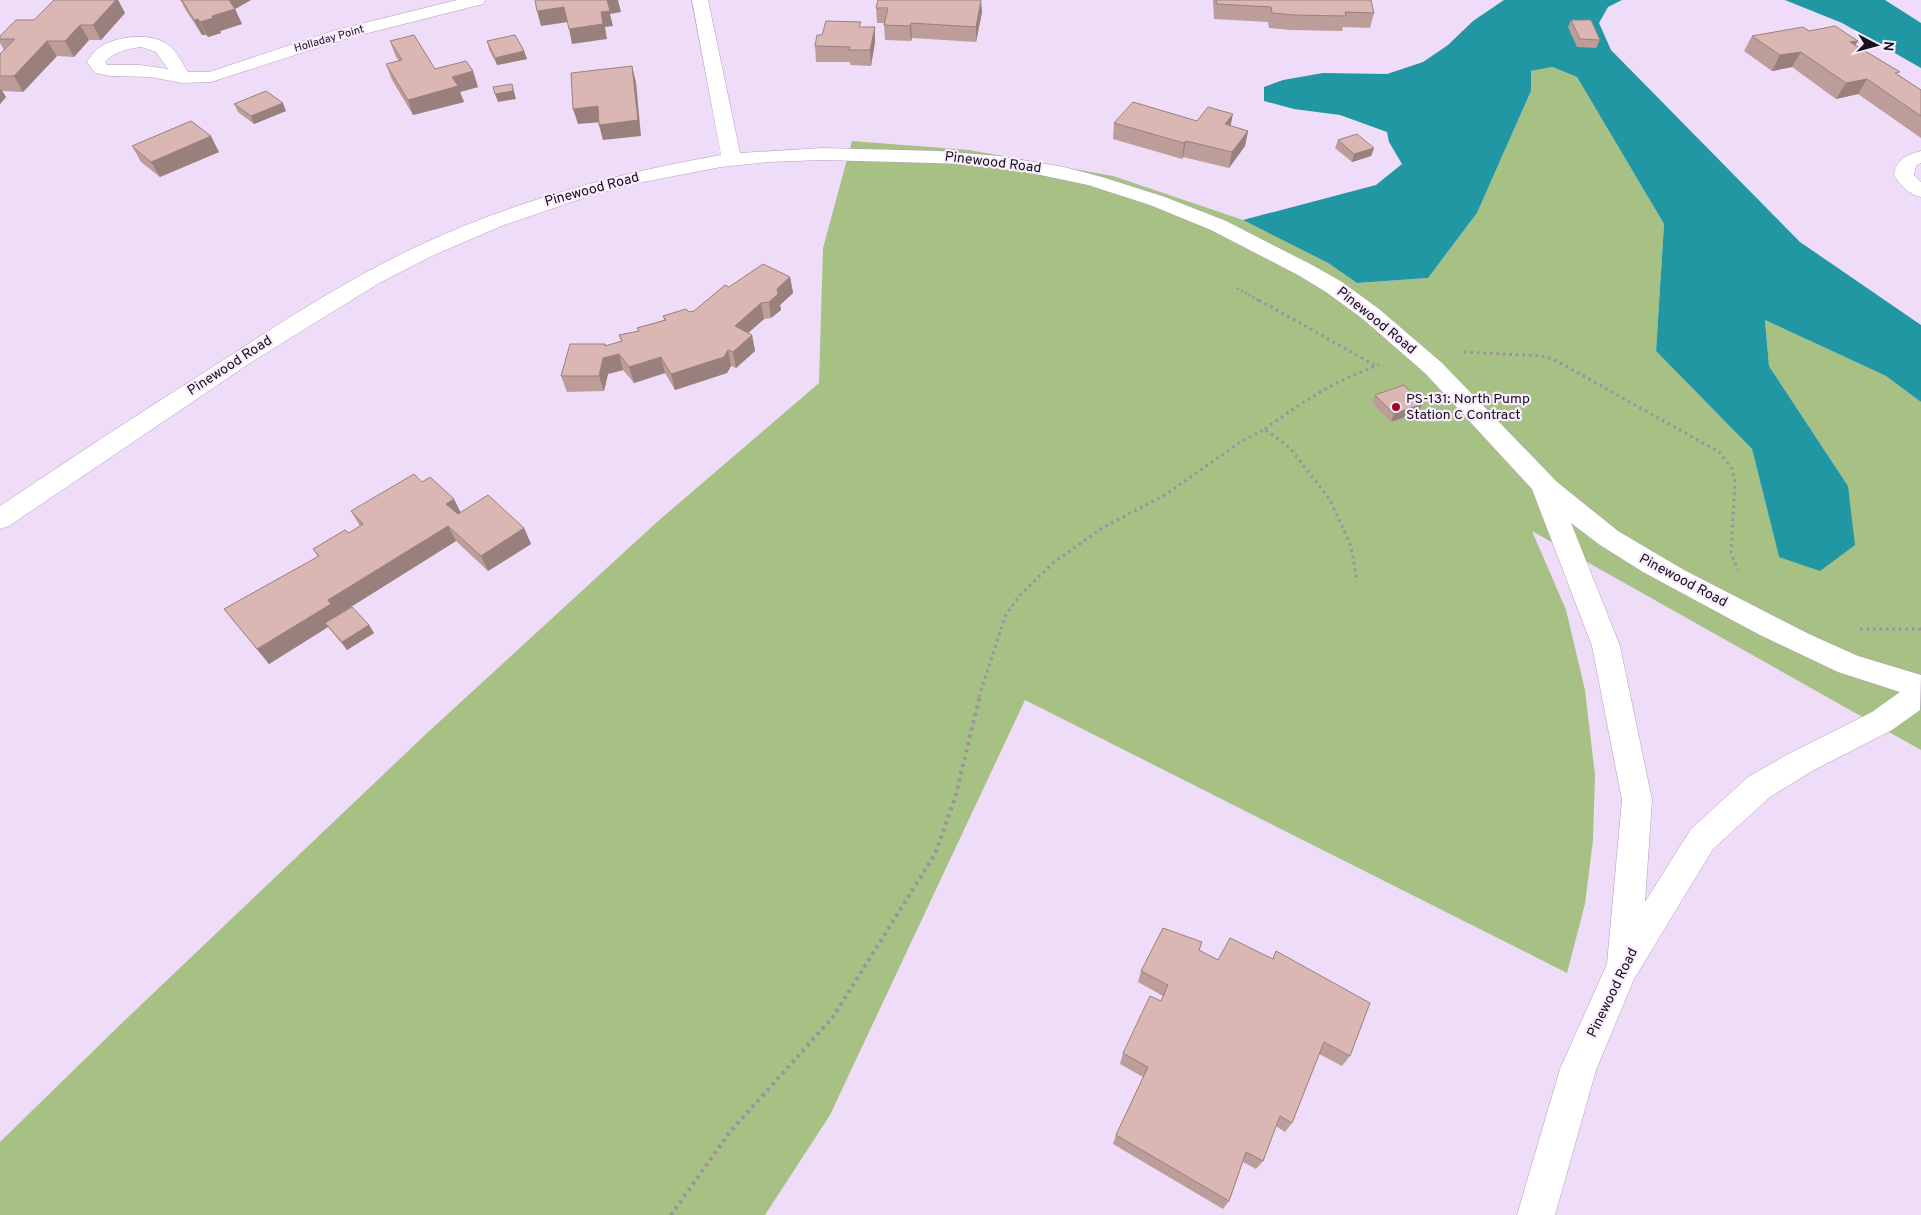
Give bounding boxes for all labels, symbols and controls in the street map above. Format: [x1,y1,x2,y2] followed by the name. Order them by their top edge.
[1851,20,1901,70] north arrow
[292,22,366,56] street label: Holladay Point
[1878,40,1896,52] text: N
[944,149,1042,177] street label: Pinewood Road
[543,169,641,211] street label: Pinewood Road
[1333,284,1419,358] street label: Pinewood Road
[185,332,275,400] street label: Pinewood Road
[1406,391,1530,424] place label: PS-131: North Pump Station C Contract
[1390,401,1402,413] marker: PS-131: North Pump Station C Contract
[1636,551,1730,611] street label: Pinewood Road
[1584,946,1642,1040] street label: Pinewood Road

